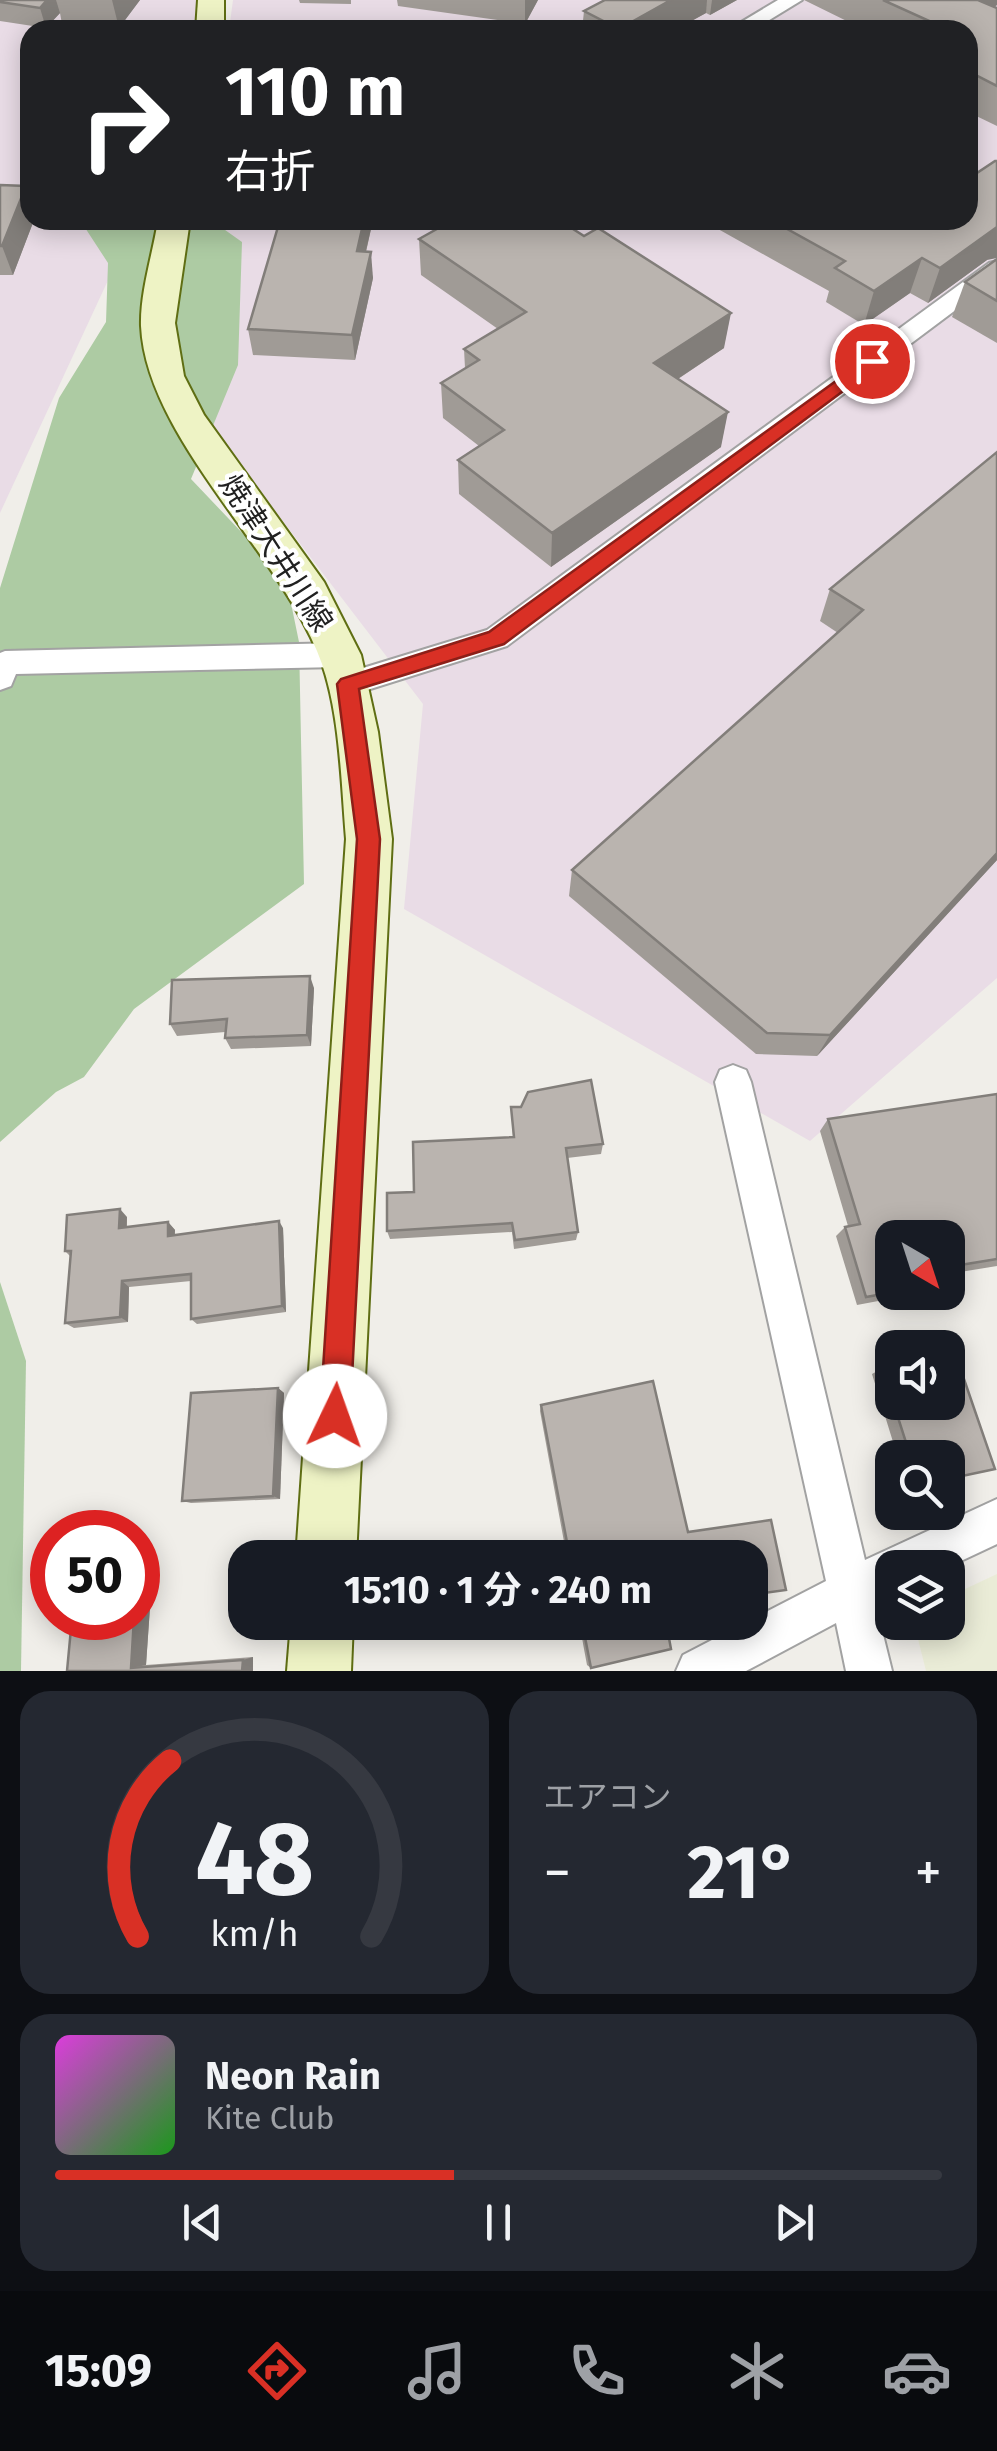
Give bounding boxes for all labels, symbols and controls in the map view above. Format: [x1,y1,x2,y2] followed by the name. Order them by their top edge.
[225,50,405,134] text: 110 m
[60,60,190,190] icon: right
[225,145,315,199] text: 右折
[830,319,915,404] pin
[845,334,900,389] icon: arrive
[212,468,340,638] street label: 焼津大井川線
[875,1220,965,1310] north arrow
[875,1220,965,1640] map controls
[875,1330,965,1420] button: sound
[283,1364,387,1468] position arrow
[875,1440,965,1530] button: search
[30,1510,160,1640] speed limit sign: 50
[875,1550,965,1640] button: layers
[344,1567,652,1613] text: 15:10 · 1 分 · 240 m
[544,1778,672,1816] text: エアコン
[195,1797,314,1922] text: 48
[687,1828,798,1918] text: 21°
[544,1840,571,1906] text: −
[915,1840,942,1906] text: +
[210,1913,298,1955] text: km/h
[205,2053,381,2099] text: Neon Rain
[205,2099,334,2137] text: Kite Club
[175,2195,230,2250] icon: previous
[471,2195,526,2250] icon: pause
[767,2195,822,2250] icon: next
[242,2336,312,2406] icon: directions
[402,2336,472,2406] icon: music
[562,2336,632,2406] icon: phone
[722,2336,792,2406] icon: climate
[882,2336,952,2406] icon: car
[45,2344,152,2398] text: 15:09

